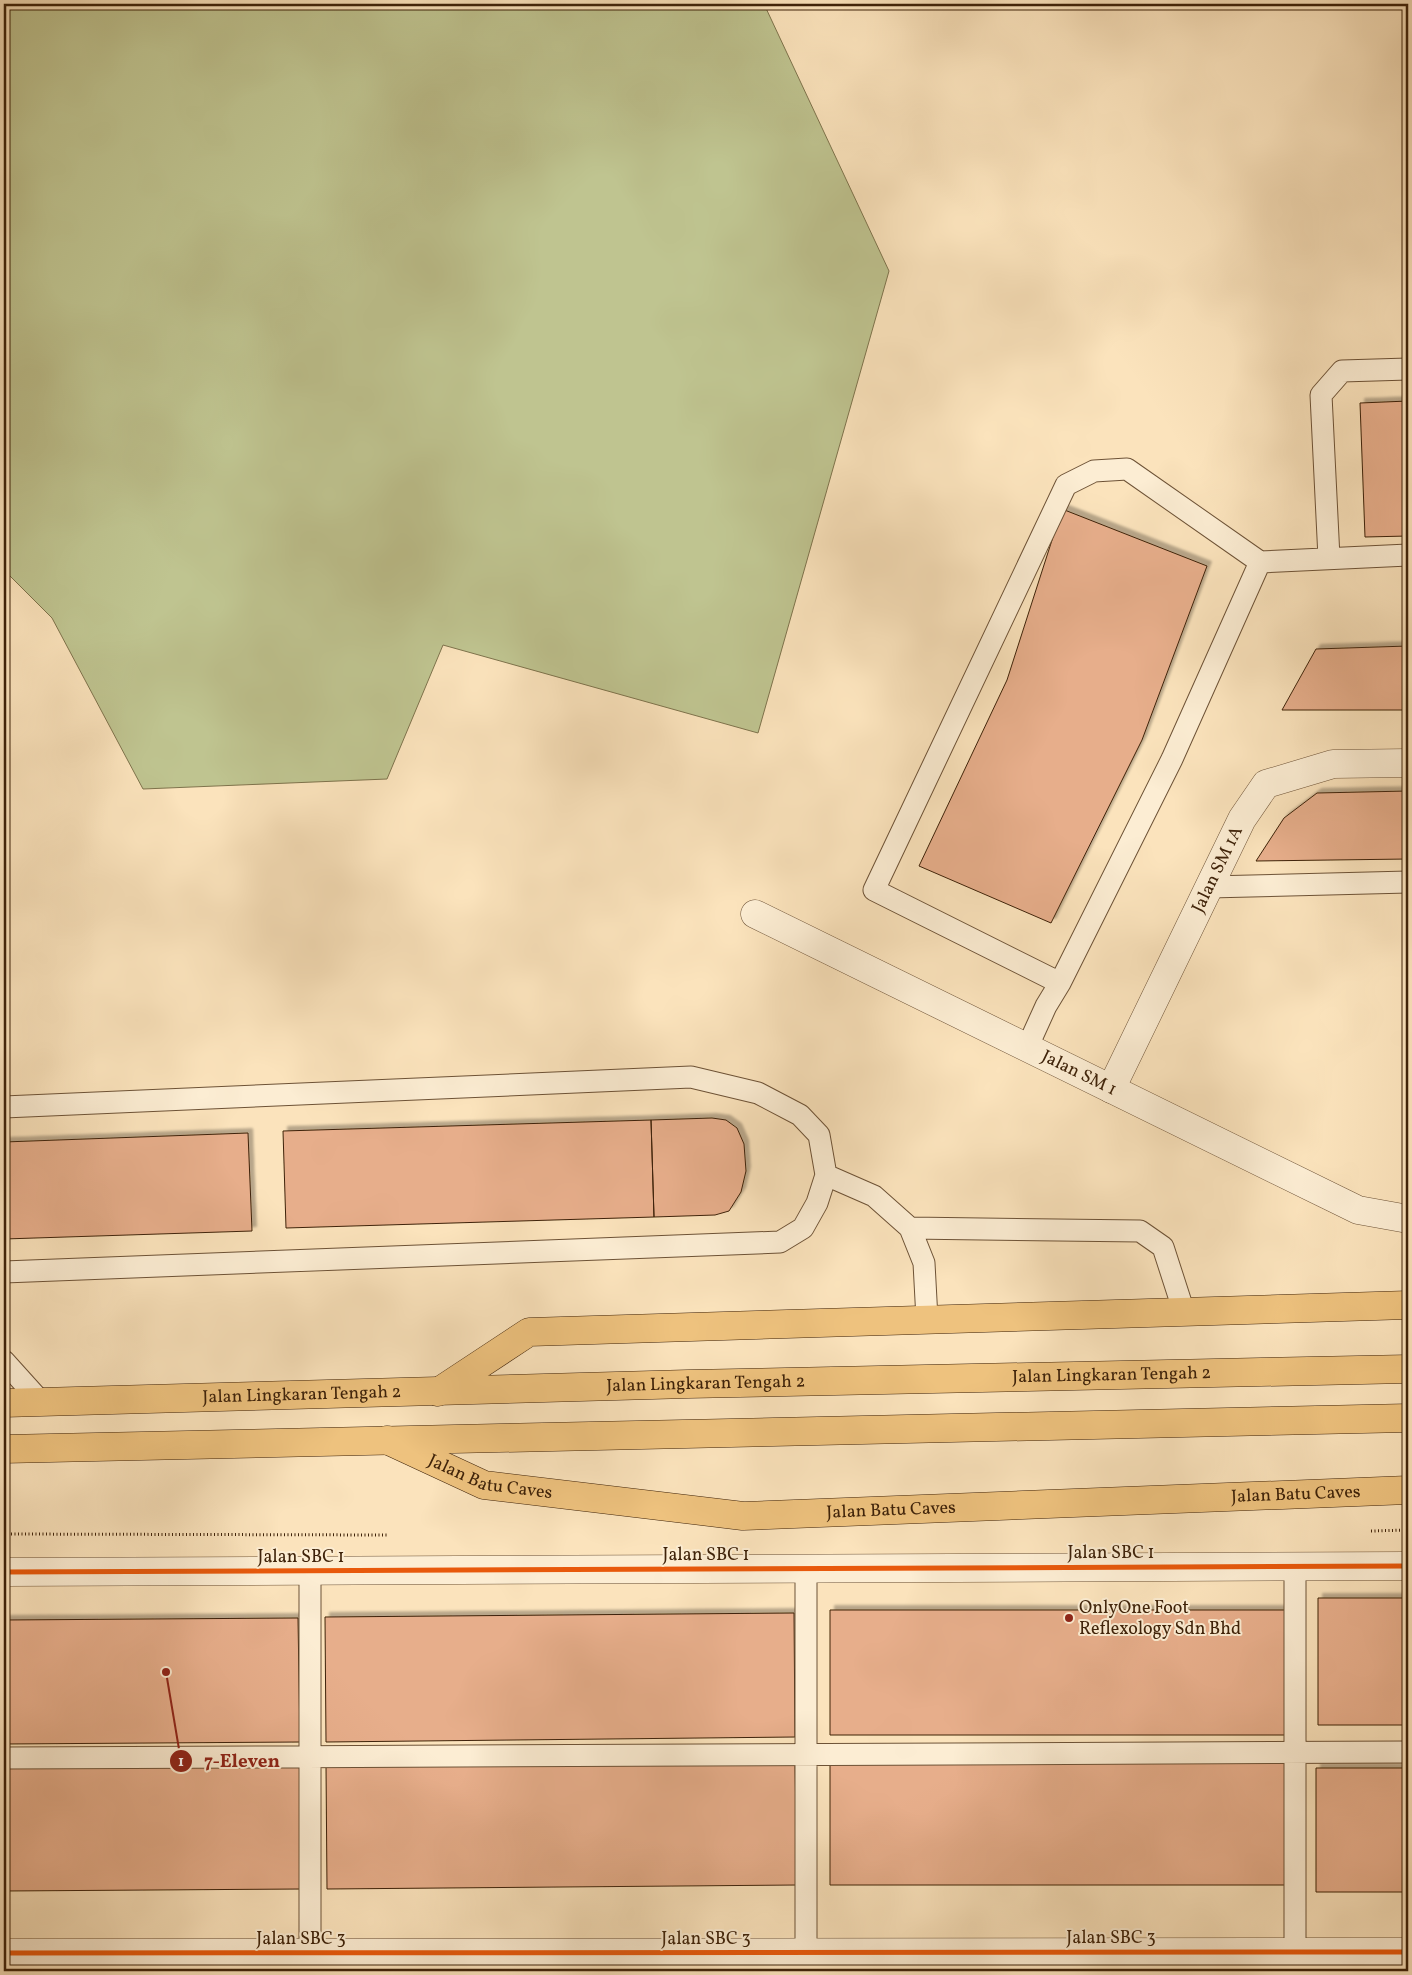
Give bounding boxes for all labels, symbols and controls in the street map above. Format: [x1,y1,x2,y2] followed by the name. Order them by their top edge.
[1186,822,1249,917] street label: Jalan SM 1A
[1037,1044,1121,1102] street label: Jalan SM 1
[1012,1361,1211,1390] street label: Jalan Lingkaran Tengah 2
[606,1369,805,1399] street label: Jalan Lingkaran Tengah 2
[202,1379,402,1410] street label: Jalan Lingkaran Tengah 2
[424,1448,554,1506] street label: Jalan Batu Caves
[1231,1479,1361,1509] street label: Jalan Batu Caves
[826,1495,956,1525] street label: Jalan Batu Caves
[1067,1541,1155,1566] street label: Jalan SBC 1
[662,1543,750,1568] street label: Jalan SBC 1
[257,1545,345,1570] street label: Jalan SBC 1
[1079,1596,1241,1642] place label: OnlyOne Foot Reflexology Sdn Bhd
[1063,1612,1075,1624] marker: OnlyOne Foot Reflexology Sdn Bhd
[169,1744,290,1778] callout: 7-Eleven
[204,1749,280,1775] text: 7-Eleven
[178,1752,184,1773] text: 1
[1066,1926,1156,1951] street label: Jalan SBC 3
[256,1927,346,1952] street label: Jalan SBC 3
[661,1927,751,1952] street label: Jalan SBC 3

